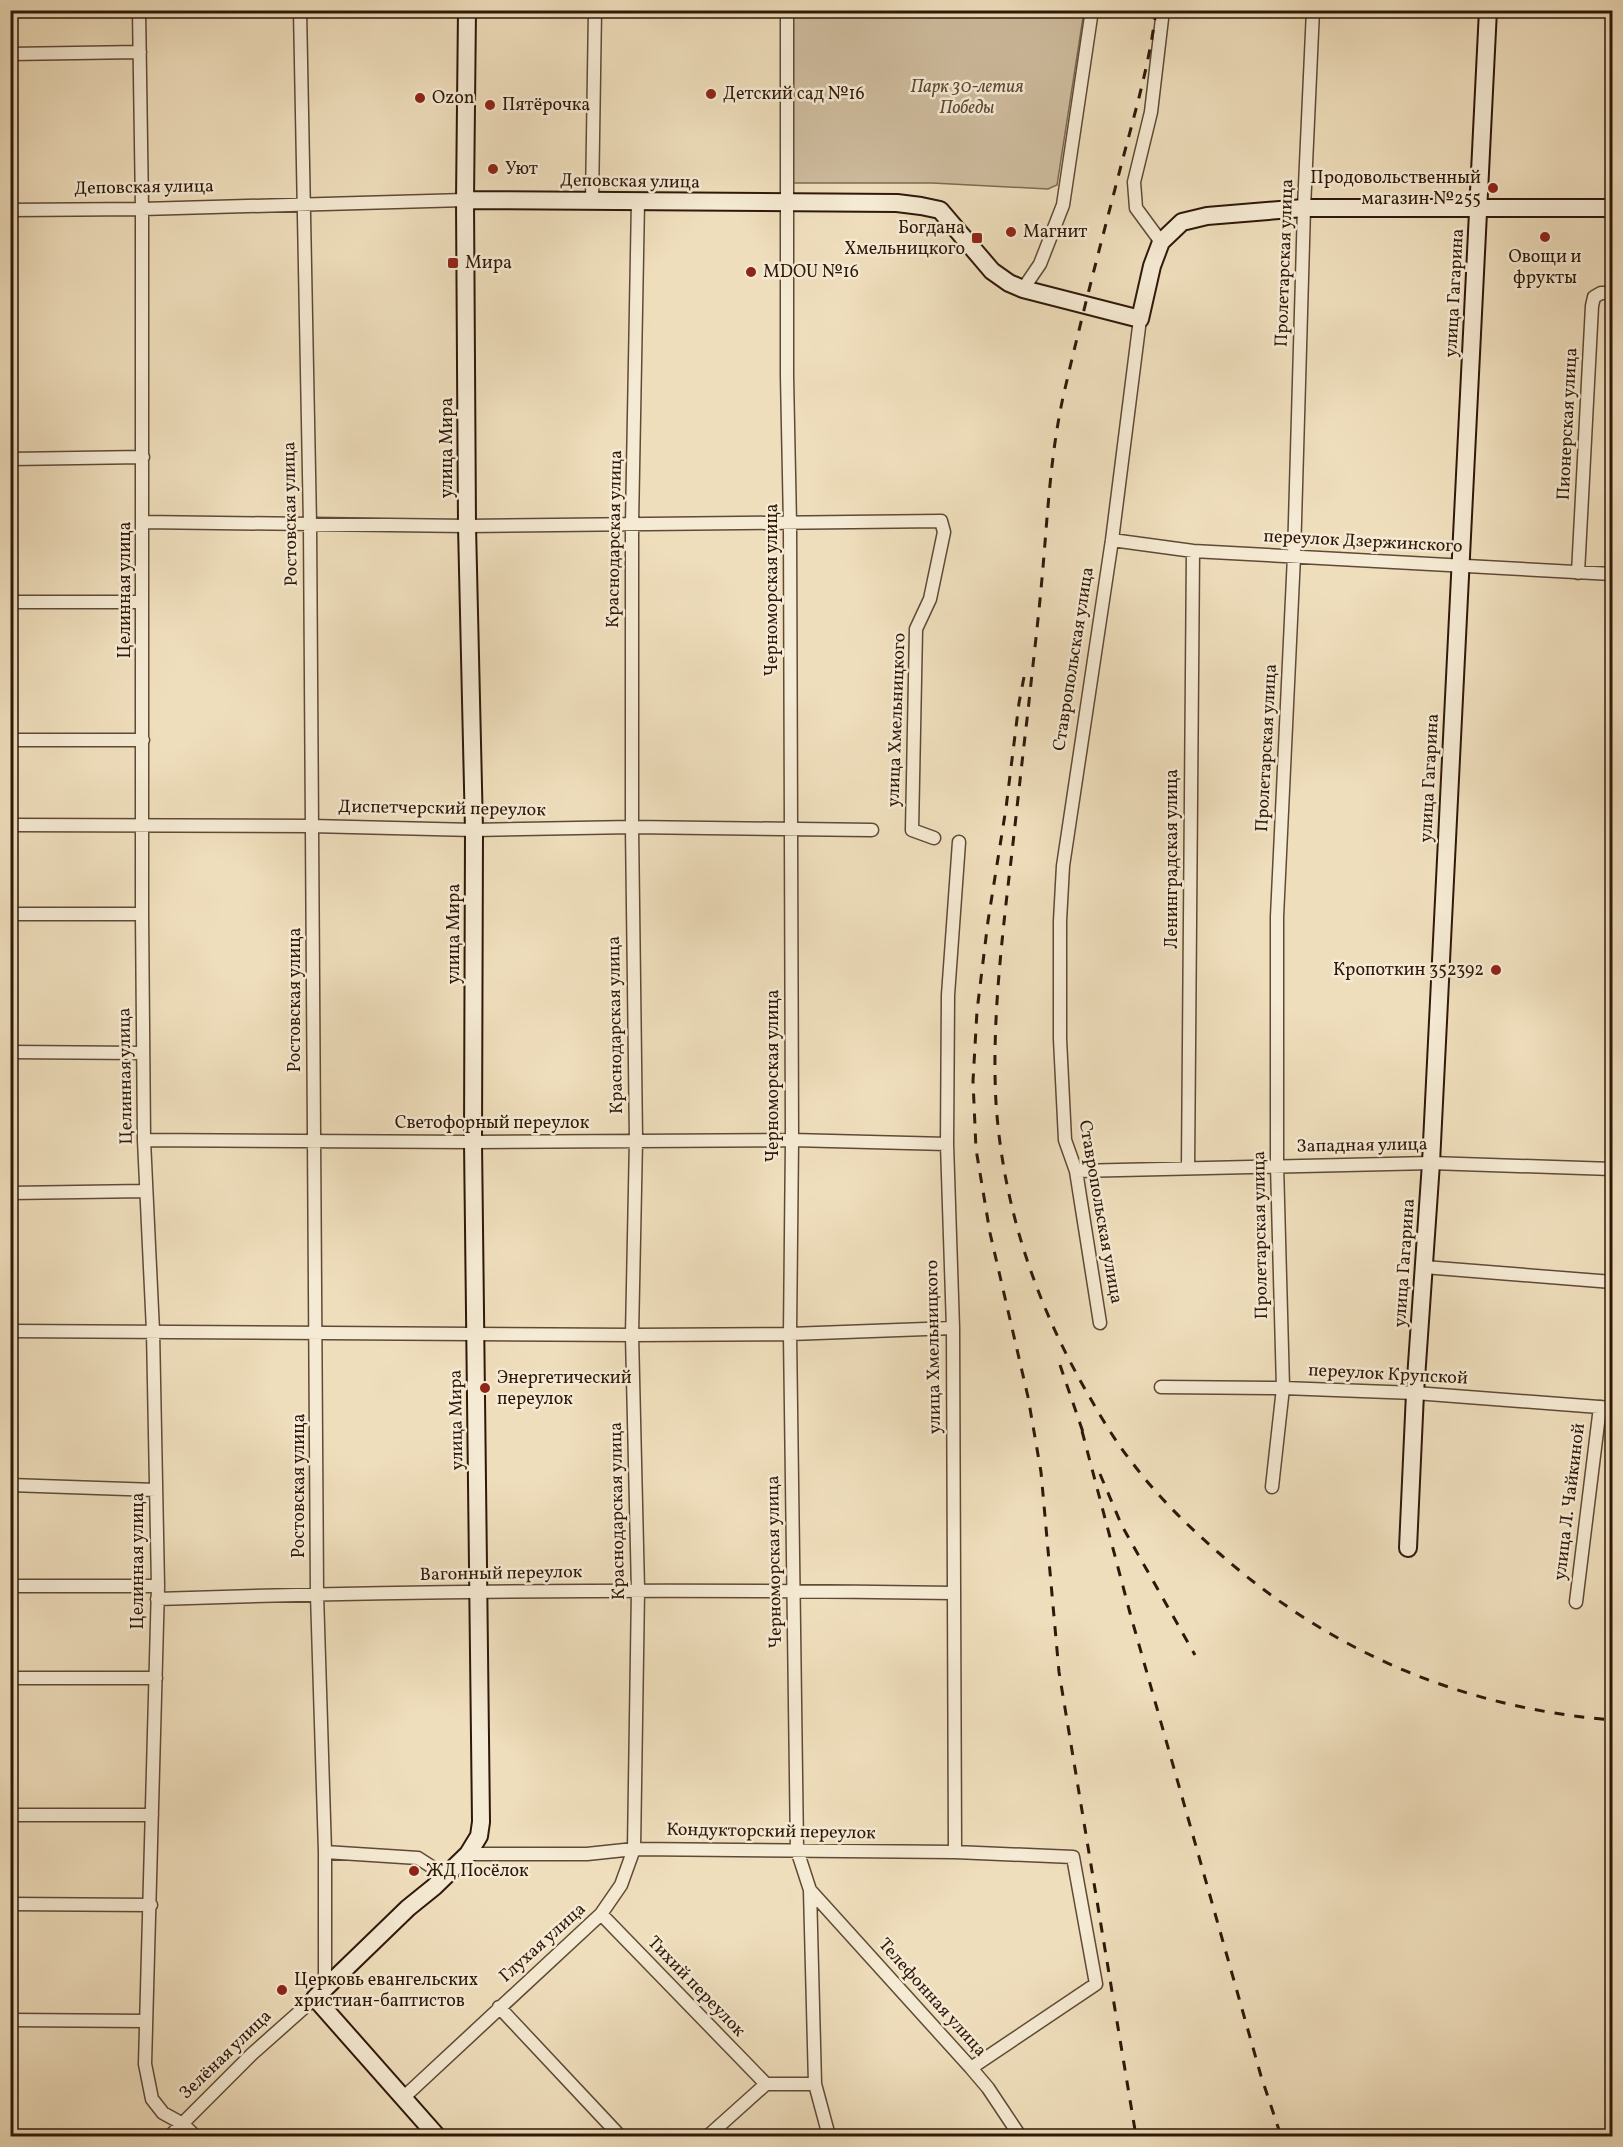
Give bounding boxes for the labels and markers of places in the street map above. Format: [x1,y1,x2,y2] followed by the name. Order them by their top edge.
[723,82,865,107] place label: Детский сад №16
[432,86,475,111] place label: Ozon
[704,87,718,101] marker: Детский сад №16
[413,91,427,105] marker: Ozon
[502,93,590,118] place label: Пятёрочка
[483,98,497,112] marker: Пятёрочка
[505,157,538,182] place label: Уют
[486,162,500,176] marker: Уют
[1310,166,1481,212] place label: Продовольственный магазин №255
[1486,181,1500,195] marker: Продовольственный магазин №255
[844,216,965,262] place label: Богдана Хмельницкого
[1023,220,1087,245] place label: Магнит
[1004,225,1018,239] marker: Магнит
[1538,230,1552,244] marker: Овощи и фрукты
[970,231,984,245] marker: Богдана Хмельницкого
[1508,245,1582,291] place label: Овощи и фрукты
[465,251,512,276] place label: Мира
[446,256,460,270] marker: Мира
[763,260,859,285] place label: MDOU №16
[744,265,758,279] marker: MDOU №16
[1333,958,1484,983] place label: Кропоткин 352392
[1489,963,1503,977] marker: Кропоткин 352392
[497,1366,632,1412] place label: Энергетический переулок
[478,1381,492,1395] marker: Энергетический переулок
[426,1859,529,1884] place label: ЖД Посёлок
[407,1864,421,1878] marker: ЖД Посёлок
[294,1968,478,2014] place label: Церковь евангельских христиан-баптистов
[275,1983,289,1997] marker: Церковь евангельских христиан-баптистов

